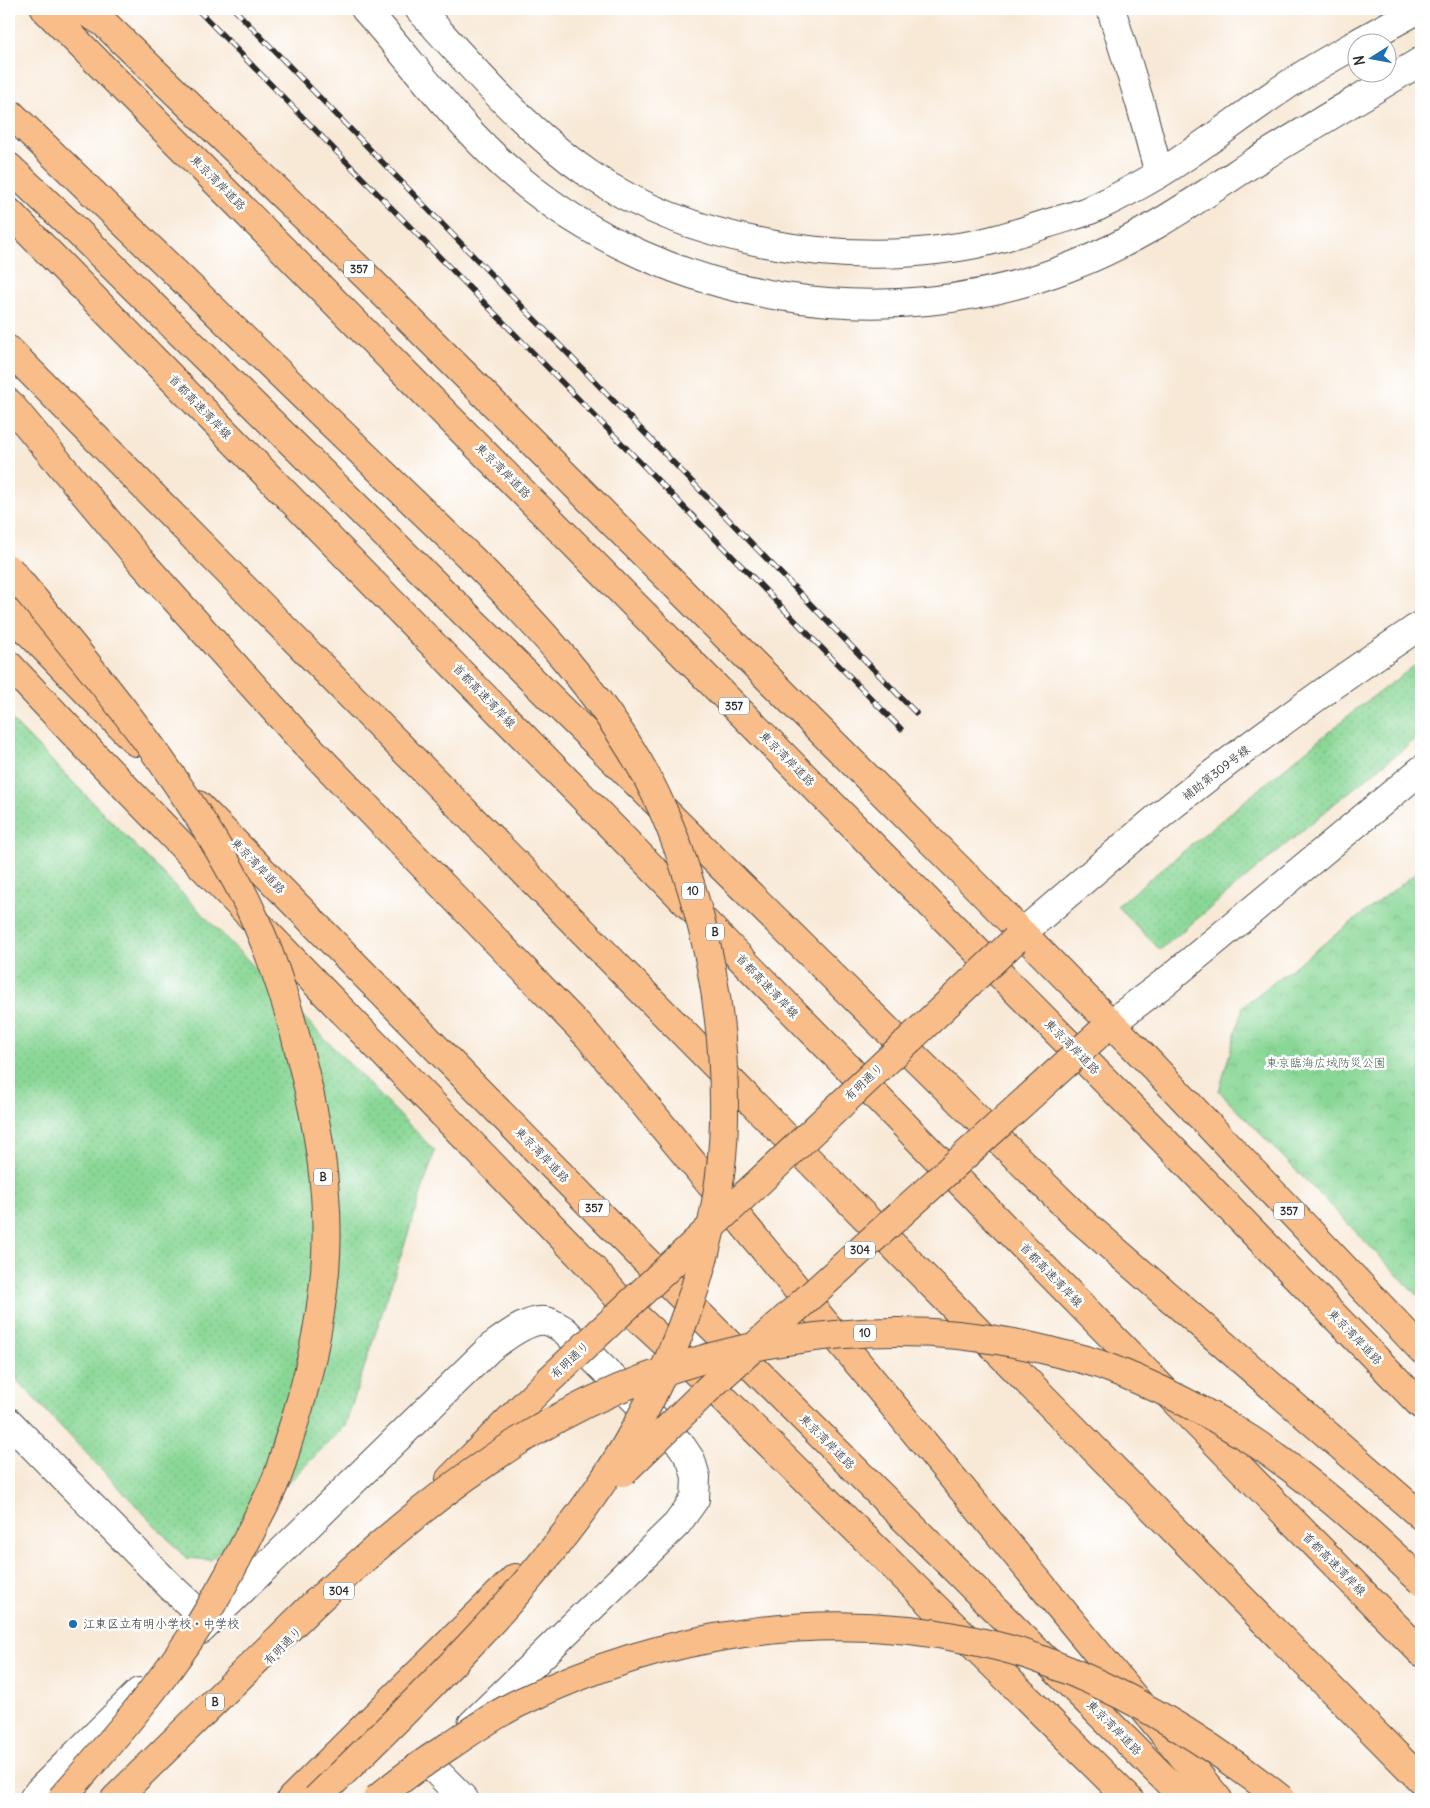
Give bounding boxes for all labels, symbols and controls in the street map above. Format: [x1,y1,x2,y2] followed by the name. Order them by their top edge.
[1348,32,1398,82] north arrow
[1349,54,1369,67] text: N
[188,152,249,213] street label: 東京湾岸道路
[344,260,374,278] road number: 357
[166,371,235,442] street label: 首都高速湾岸線
[473,440,534,501] street label: 東京湾岸道路
[450,660,519,731] street label: 首都高速湾岸線
[719,698,749,714] road number: 357
[757,728,818,789] street label: 東京湾岸道路
[1179,742,1252,804] street label: 補助第309号線
[228,835,289,897] street label: 東京湾岸道路
[682,882,704,899] road number: 10
[706,924,724,940] road number: B
[733,950,802,1021] street label: 首都高速湾岸線
[1042,1016,1103,1077] street label: 東京湾岸道路
[1266,1055,1386,1070] park label: 東京臨海広域防災公園
[841,1060,886,1103] street label: 有明通り
[512,1124,573,1186] street label: 東京湾岸道路
[314,1168,332,1186] road number: B
[579,1200,609,1216] road number: 357
[1274,1202,1304,1220] road number: 357
[1017,1239,1086,1310] street label: 首都高速湾岸線
[845,1242,875,1258] road number: 304
[1325,1306,1386,1368] street label: 東京湾岸道路
[854,1325,876,1342] road number: 10
[547,1338,592,1381] street label: 有明通り
[797,1411,858,1472] street label: 東京湾岸道路
[1299,1529,1369,1599] street label: 首都高速湾岸線
[324,1582,354,1600] road number: 304
[83,1616,239,1631] place label: 江東区立有明小学校・中学校
[67,1618,79,1630] marker: 江東区立有明小学校・中学校
[260,1623,305,1668] street label: 有明通り
[206,1694,224,1710] road number: B
[1084,1697,1145,1758] street label: 東京湾岸道路

